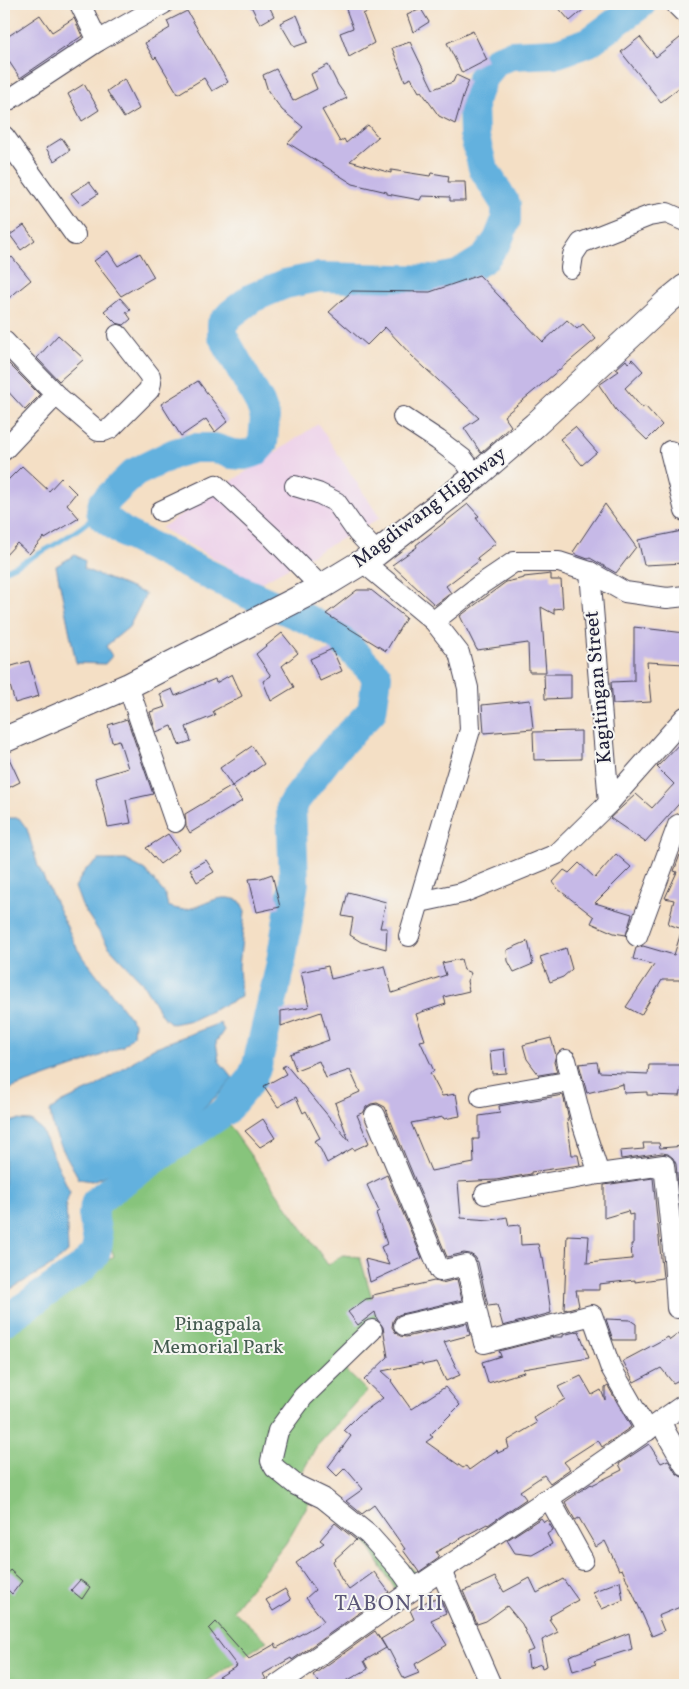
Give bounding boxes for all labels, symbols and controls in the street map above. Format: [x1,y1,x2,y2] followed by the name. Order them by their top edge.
[347,441,513,575] street label: Magdiwang Highway
[578,609,620,765] street label: Kagitingan Street
[152,1311,284,1362] park label: Pinagpala Memorial Park
[334,1589,444,1620] district label: TABON III

